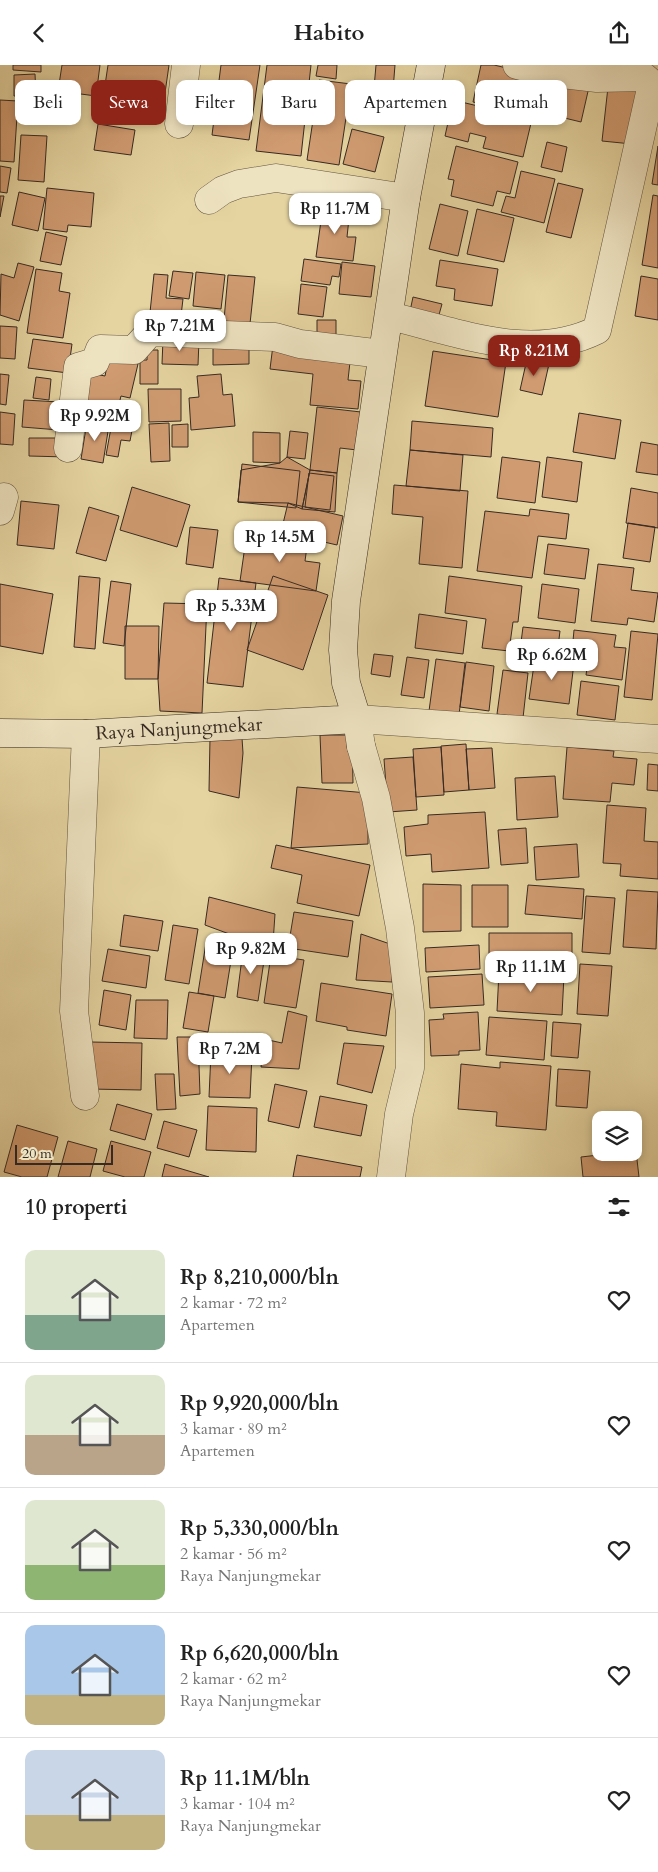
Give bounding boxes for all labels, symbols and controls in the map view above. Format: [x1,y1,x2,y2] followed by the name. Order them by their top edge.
[294,18,364,48] text: Habito
[25,19,53,47] icon: back
[605,19,633,47] icon: share
[15,80,81,125] chip: Beli
[91,80,166,125] chip: Sewa
[176,80,253,125] chip: Filter
[263,80,335,125] chip: Baru
[345,80,465,125] chip: Apartemen
[475,80,567,125] chip: Rumah
[283,193,387,235] pin: Rp 11.7M
[300,198,370,220] text: Rp 11.7M
[128,309,232,352] pin: Rp 7.21M
[145,315,215,337] text: Rp 7.21M
[482,335,586,377] pin: Rp 8.21M
[499,340,569,362] text: Rp 8.21M
[43,399,147,442] pin: Rp 9.92M
[60,405,130,427] text: Rp 9.92M
[228,521,332,563] pin: Rp 14.5M
[245,526,315,548] text: Rp 14.5M
[179,589,283,632] pin: Rp 5.33M
[196,595,266,617] text: Rp 5.33M
[500,639,604,681] pin: Rp 6.62M
[517,644,587,666] text: Rp 6.62M
[95,711,263,746] street label: Raya Nanjungmekar
[199,933,303,975] pin: Rp 9.82M
[216,938,286,960] text: Rp 9.82M
[479,951,583,993] pin: Rp 11.1M
[496,956,566,978] text: Rp 11.1M
[184,1033,276,1075] pin: Rp 7.2M
[199,1038,261,1060] text: Rp 7.2M
[592,1111,642,1161] map controls
[592,1111,642,1161] button: layers
[15,1142,112,1165] scale bar
[22,1144,52,1163] text: 20 m
[25,1193,127,1222] text: 10 properti
[605,1193,633,1221] icon: filters
[180,1263,339,1292] text: Rp 8,210,000/bln
[65,1270,125,1330] icon: home
[605,1286,633,1314] icon: heart
[180,1292,286,1314] text: 2 kamar · 72 m²
[180,1314,255,1336] text: Apartemen
[180,1389,339,1418] text: Rp 9,920,000/bln
[65,1395,125,1455] icon: home
[605,1411,633,1439] icon: heart
[180,1418,286,1440] text: 3 kamar · 89 m²
[180,1440,255,1462] text: Apartemen
[180,1514,339,1543] text: Rp 5,330,000/bln
[65,1520,125,1580] icon: home
[605,1536,633,1564] icon: heart
[180,1543,286,1565] text: 2 kamar · 56 m²
[180,1565,321,1587] text: Raya Nanjungmekar
[180,1639,339,1668] text: Rp 6,620,000/bln
[65,1645,125,1705] icon: home
[605,1661,633,1689] icon: heart
[180,1668,286,1690] text: 2 kamar · 62 m²
[180,1690,321,1712] text: Raya Nanjungmekar
[180,1764,310,1793] text: Rp 11.1M/bln
[65,1770,125,1830] icon: home
[605,1786,633,1814] icon: heart
[180,1793,295,1815] text: 3 kamar · 104 m²
[180,1815,321,1837] text: Raya Nanjungmekar

